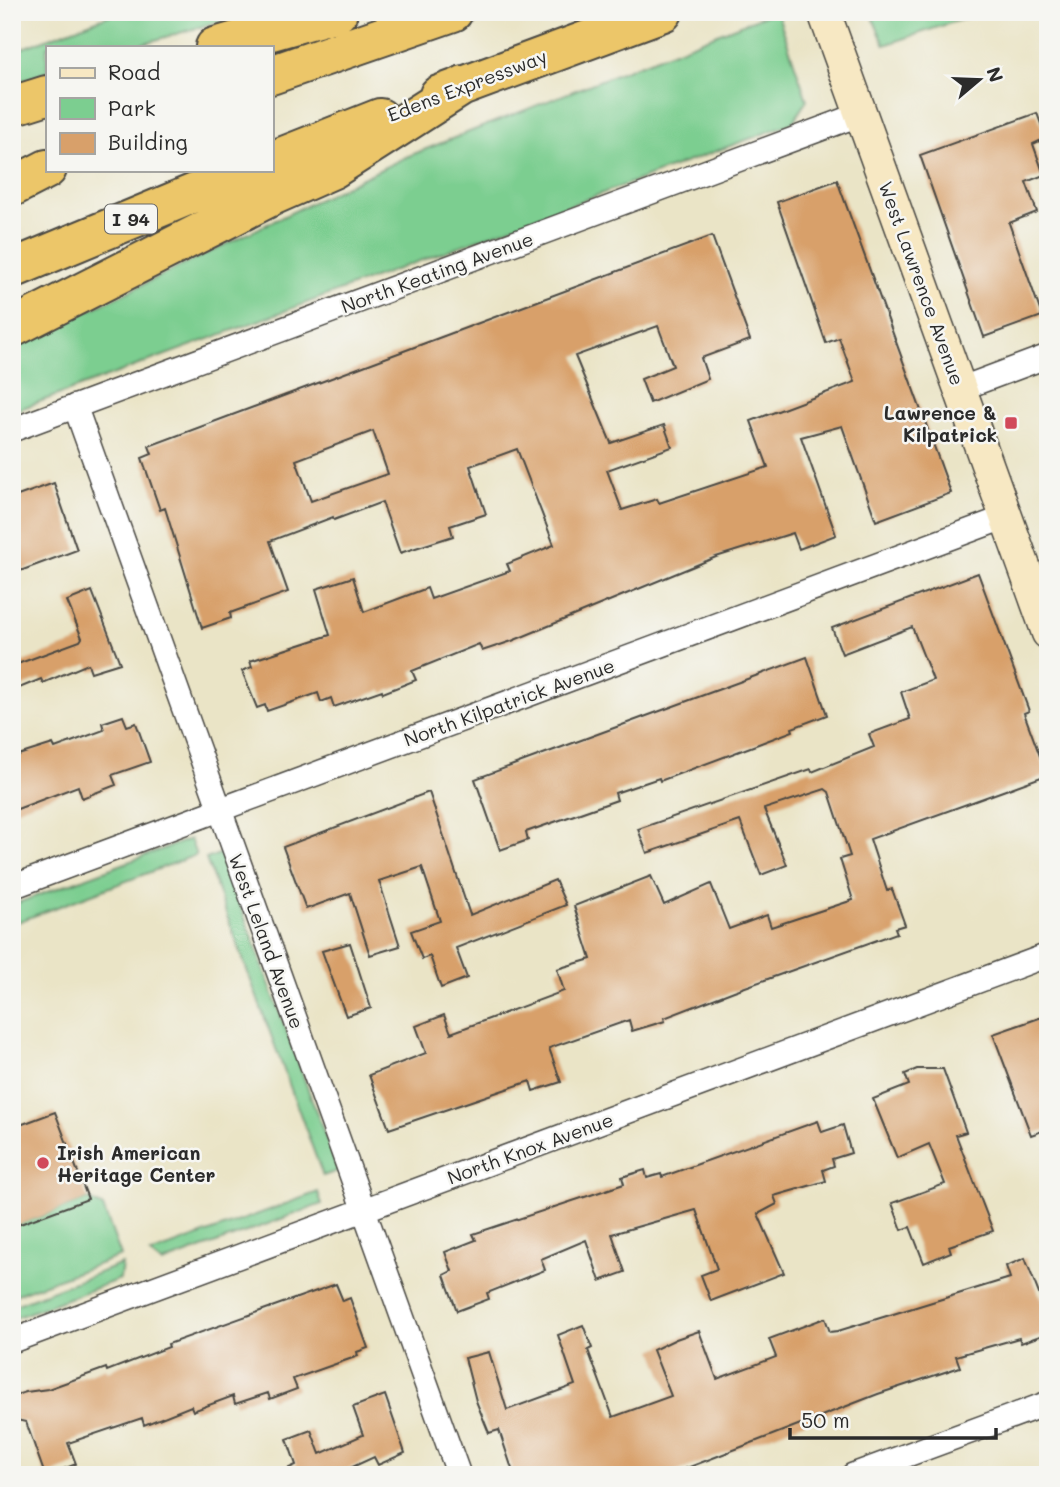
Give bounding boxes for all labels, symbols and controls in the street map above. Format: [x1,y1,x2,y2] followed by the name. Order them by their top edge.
[384,43,550,127] street label: Edens Expressway
[46,46,273,172] legend
[944,46,1014,116] north arrow
[108,58,160,85] text: Road
[981,63,1010,85] text: N
[108,94,156,121] text: Park
[108,128,188,155] text: Building
[873,178,971,388] street label: West Lawrence Avenue
[105,204,157,233] road number: I 94
[338,226,536,318] street label: North Keating Avenue
[884,400,997,447] place label: Lawrence & Kilpatrick
[1003,415,1019,431] marker: Lawrence & Kilpatrick
[400,652,618,752] street label: North Kilpatrick Avenue
[224,850,310,1032] street label: West Leland Avenue
[444,1106,616,1190] street label: North Knox Avenue
[57,1140,216,1187] place label: Irish American Heritage Center
[35,1155,51,1171] marker: Irish American Heritage Center
[790,1396,997,1440] scale bar
[801,1406,850,1433] text: 50 m

